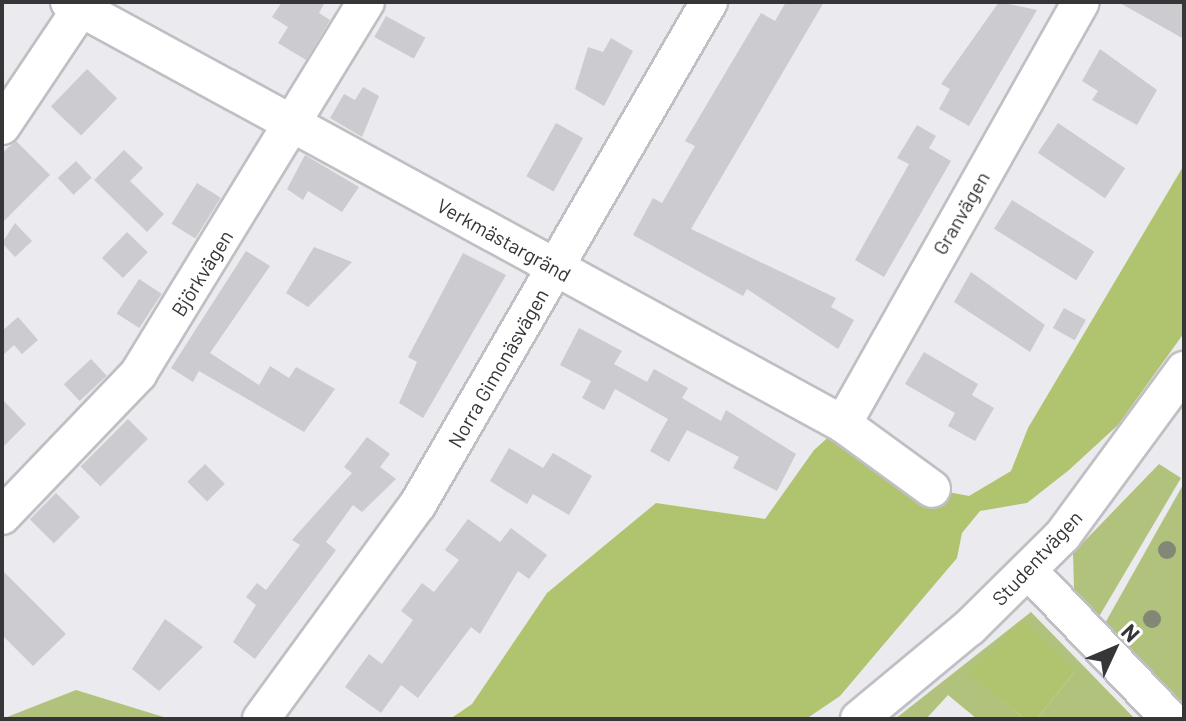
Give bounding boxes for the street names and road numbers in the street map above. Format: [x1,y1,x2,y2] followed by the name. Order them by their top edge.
[928,167,994,259] street label: Granvägen
[433,193,575,287] street label: Verkmästargränd
[166,225,238,321] street label: Björkvägen
[443,284,553,452] street label: Norra Gimonäsvägen
[987,506,1087,610] street label: Studentvägen

